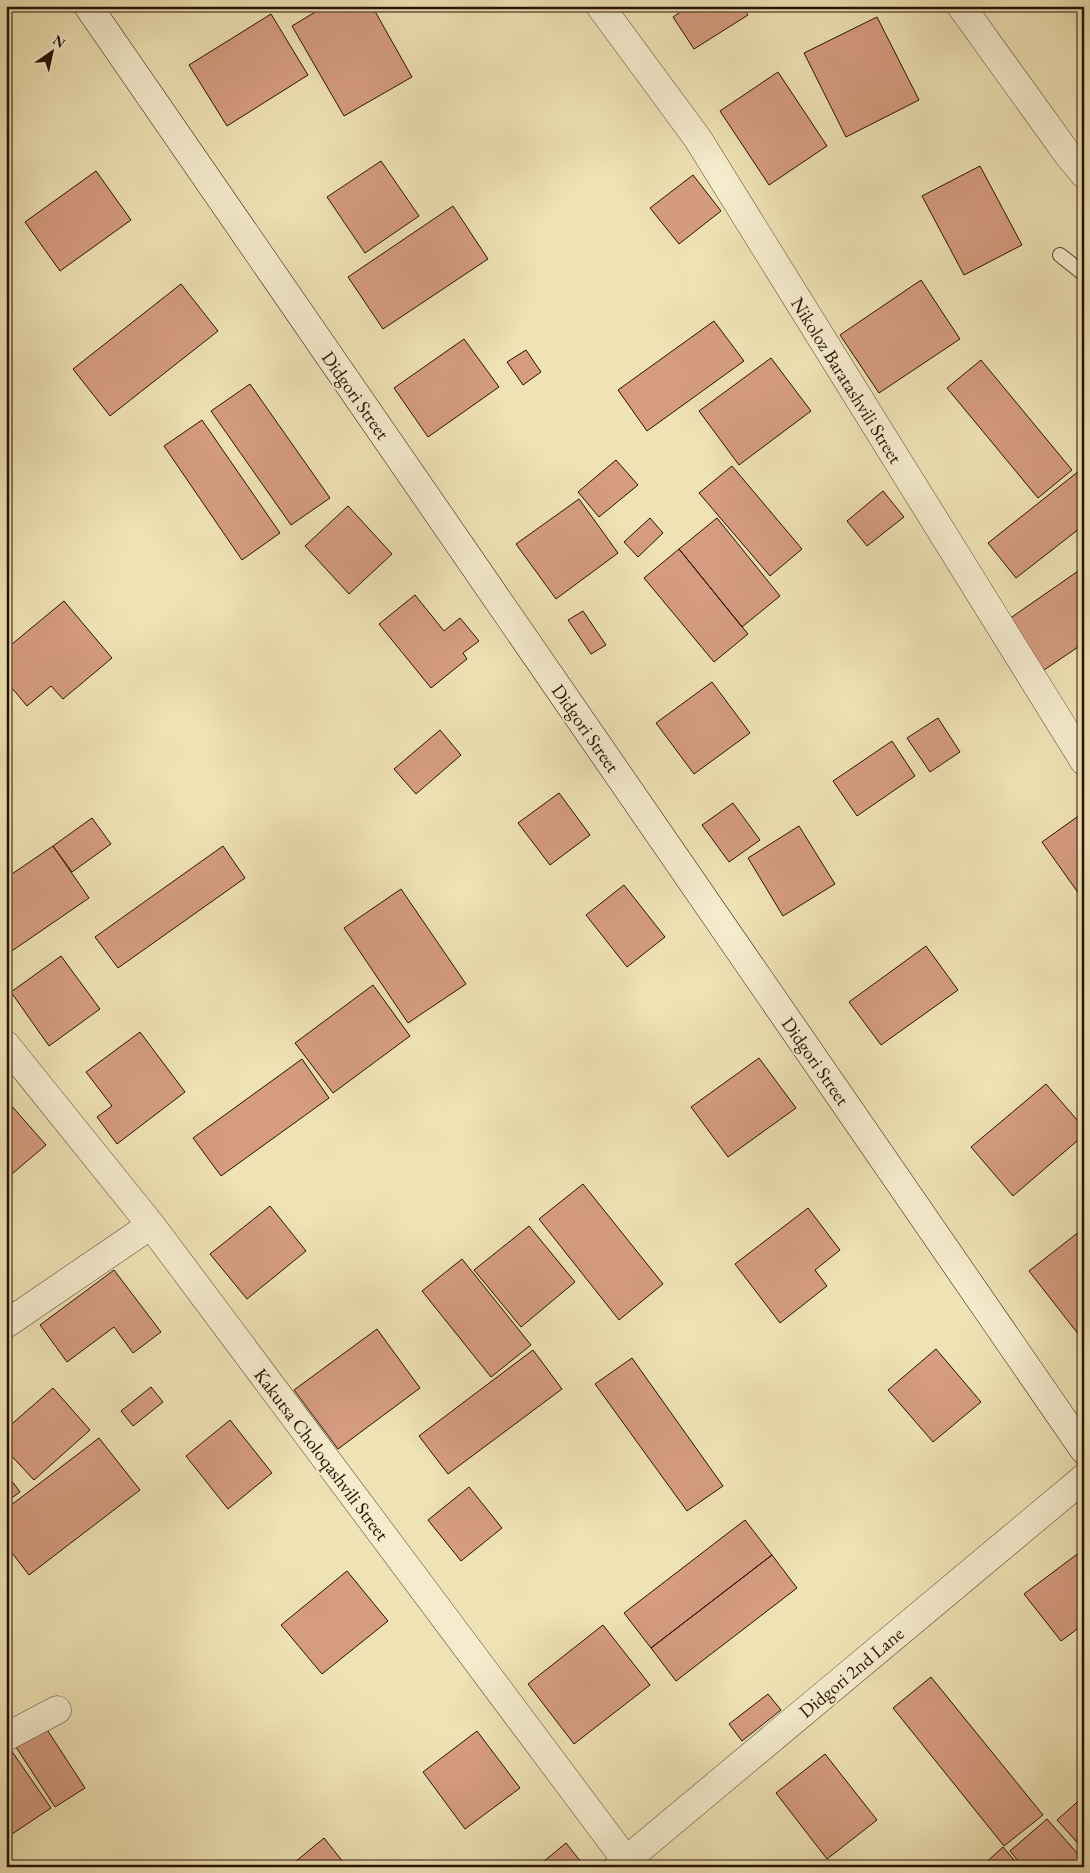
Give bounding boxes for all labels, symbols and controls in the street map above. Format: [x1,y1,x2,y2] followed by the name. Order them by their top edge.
[28,28,78,78] north arrow
[50,31,70,52] text: N
[785,292,908,468] street label: Nikoloz Baratashvili Street
[316,346,395,445] street label: Didgori Street
[546,679,625,778] street label: Didgori Street
[776,1012,855,1111] street label: Didgori Street
[249,1363,395,1546] street label: Kakutsa Choloqashvili Street
[794,1621,909,1724] street label: Didgori 2nd Lane

